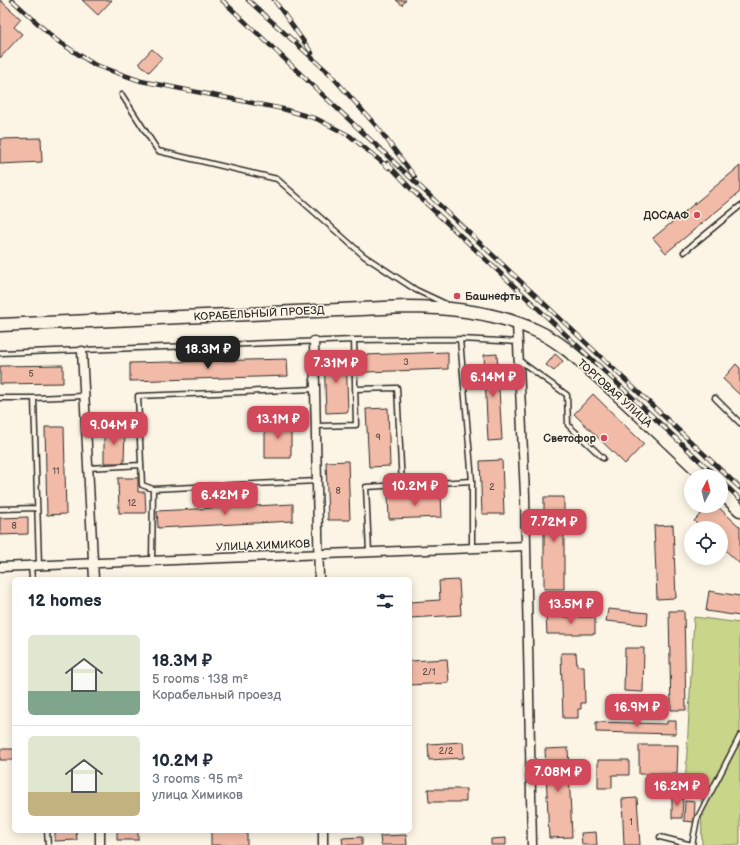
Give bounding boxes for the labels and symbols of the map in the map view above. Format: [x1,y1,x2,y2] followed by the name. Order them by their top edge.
[643,209,690,222] place label: ДОСААФ
[692,210,702,220] marker: ДОСААФ
[465,290,521,303] place label: Башнефть
[452,291,462,301] marker: Башнефть
[193,304,325,323] street label: КОРАБЕЛЬНЫЙ ПРОЕЗД
[171,336,245,370] pin: 18.3M ₽
[299,350,373,384] pin: 7.31M ₽
[575,356,655,430] street label: ТОРГОВАЯ УЛИЦА
[403,357,409,368] house number: 3
[456,364,530,398] pin: 6.14M ₽
[28,369,34,380] house number: 5
[241,406,315,440] pin: 13.1M ₽
[77,412,151,446] pin: 9.04M ₽
[375,432,381,443] house number: 9
[543,432,596,445] place label: Светофор
[599,433,609,443] marker: Светофор
[53,466,59,477] house number: 11
[684,469,728,513] north arrow
[378,473,452,507] pin: 10.2M ₽
[188,482,262,516] pin: 6.42M ₽
[489,482,495,493] house number: 2
[335,486,341,497] house number: 8
[128,498,137,509] house number: 12
[517,509,591,543] pin: 7.72M ₽
[11,521,17,532] house number: 8
[216,537,310,554] street label: УЛИЦА ХИМИКОВ
[534,591,608,625] pin: 13.5M ₽
[423,667,435,678] house number: 2/1
[600,694,674,728] pin: 16.9M ₽
[439,746,454,757] house number: 2/2
[521,759,595,793] pin: 7.08M ₽
[640,773,714,807] pin: 16.2M ₽
[629,817,633,828] house number: 1

